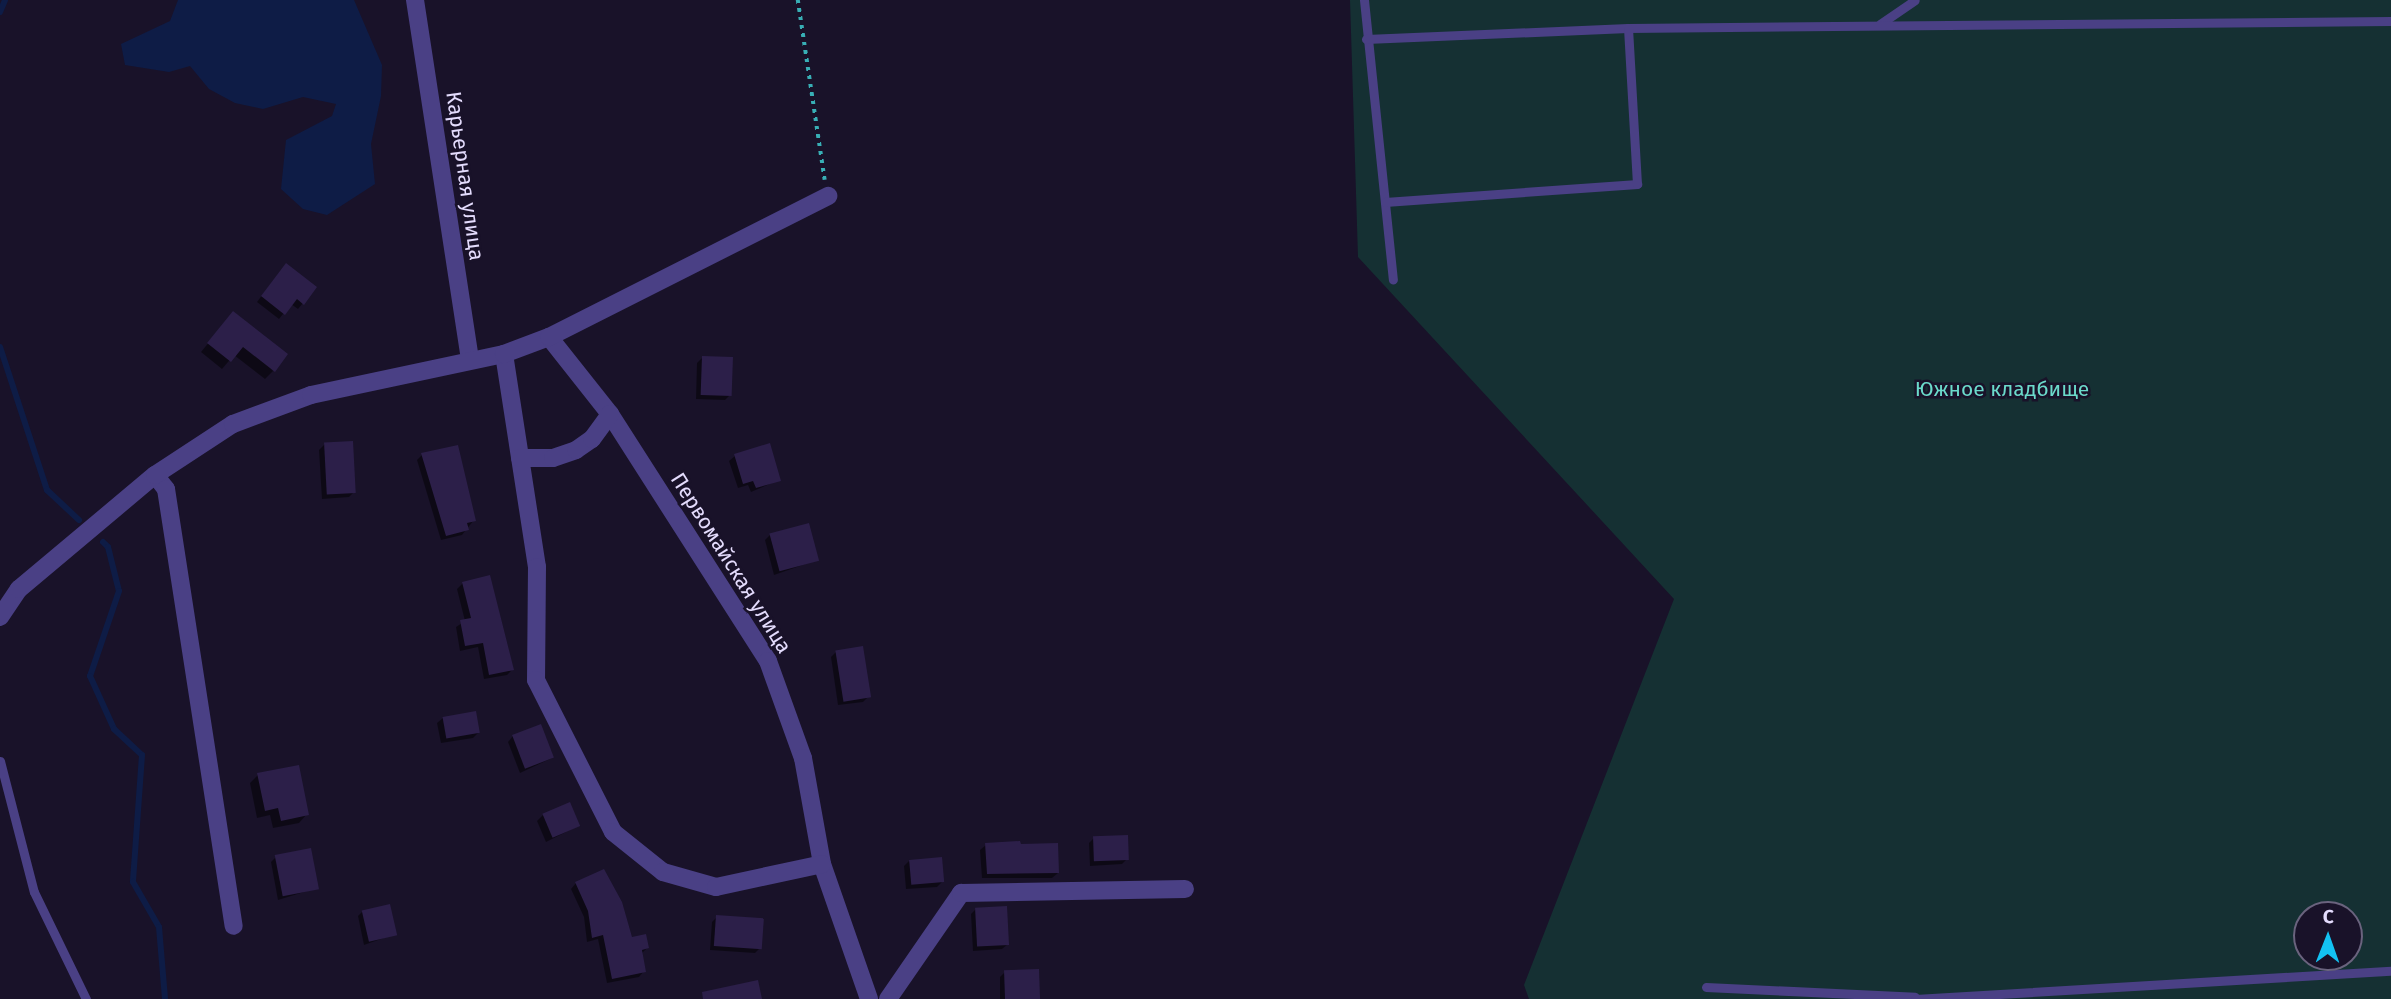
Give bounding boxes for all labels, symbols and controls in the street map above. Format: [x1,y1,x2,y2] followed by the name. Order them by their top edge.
[441,90,489,262] street label: Карьерная улица
[1915,376,2089,402] park label: Южное кладбище
[665,468,797,658] street label: Первомайская улица
[2293,901,2363,971] north arrow
[2323,905,2334,928] text: С

